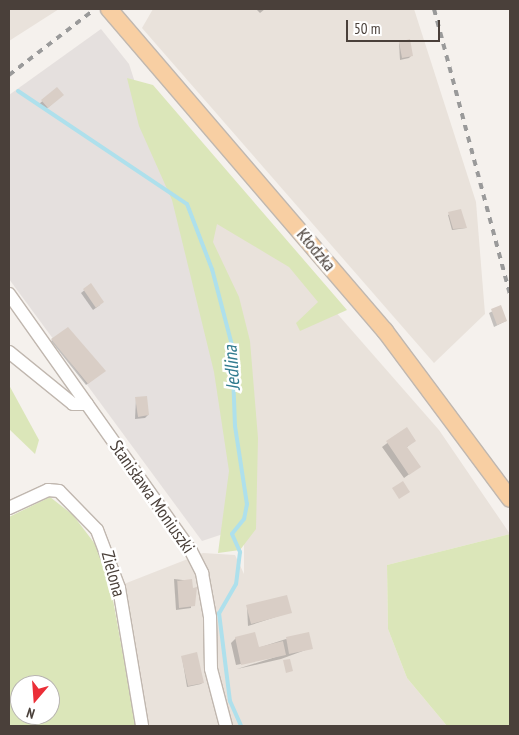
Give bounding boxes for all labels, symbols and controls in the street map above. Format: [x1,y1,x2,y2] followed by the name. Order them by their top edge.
[349,10,443,42] scale bar
[354,19,380,38] text: 50 m
[292,224,340,276] street label: Kłodzka
[219,345,245,391] water label: Jedlina
[105,436,199,558] street label: Stanisława Moniuszki
[97,549,129,599] street label: Zielona
[10,675,60,725] north arrow
[24,704,37,723] text: N

